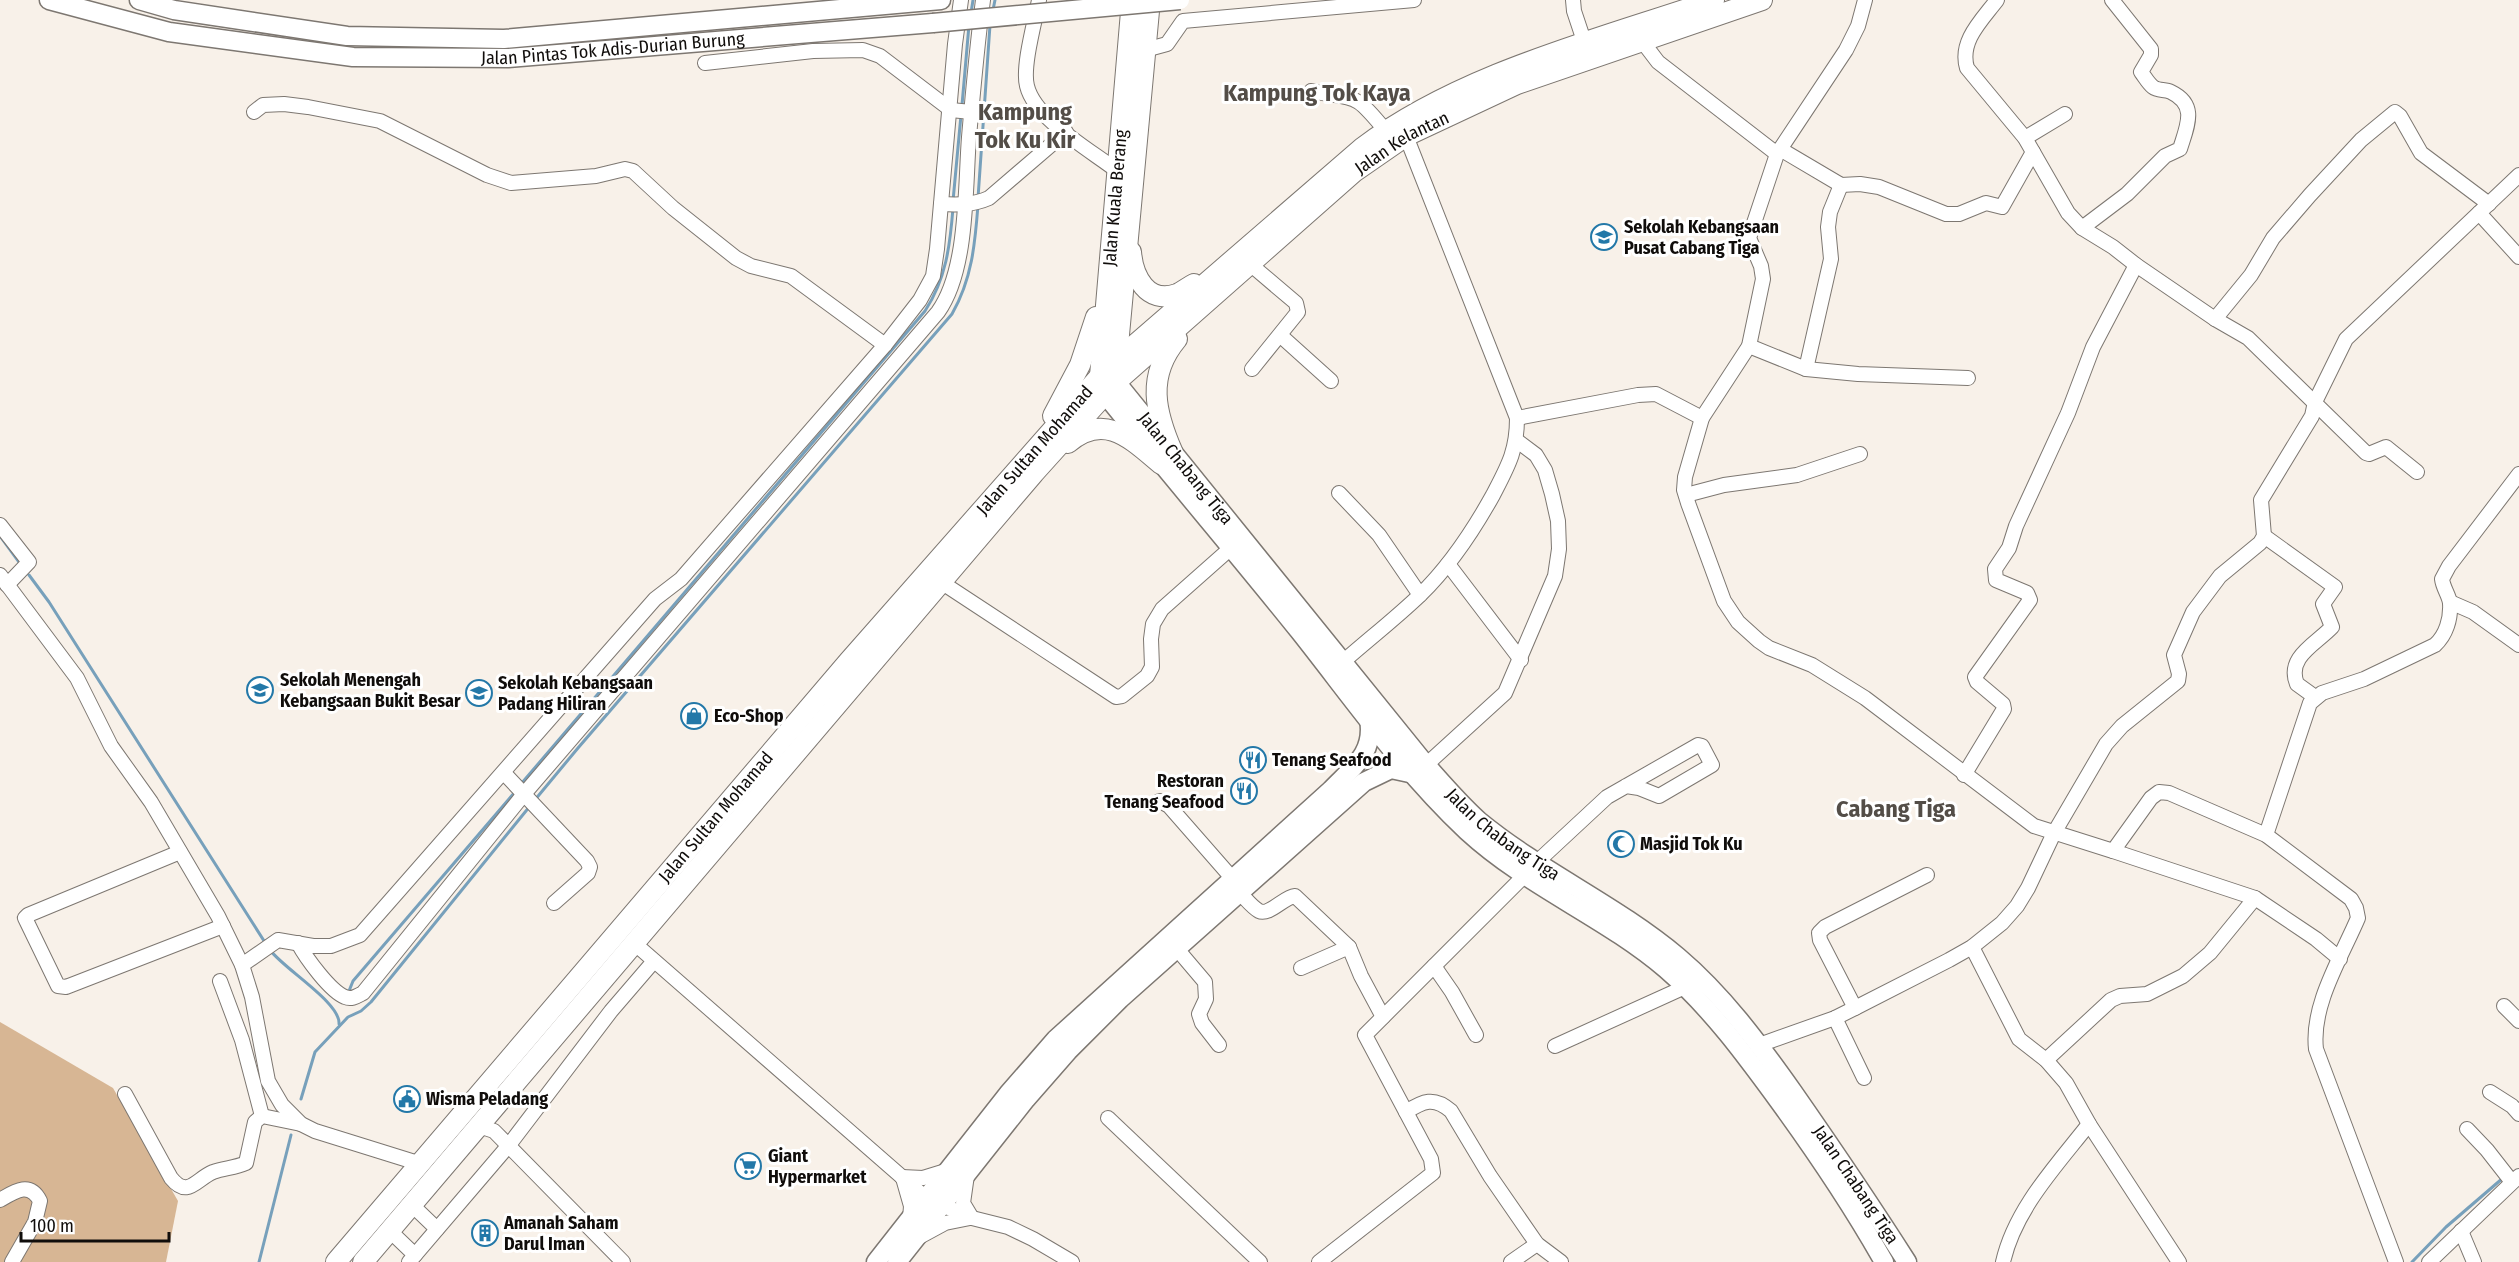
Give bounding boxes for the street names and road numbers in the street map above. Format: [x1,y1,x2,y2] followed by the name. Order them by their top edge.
[481,28,746,69] street label: Jalan Pintas Tok Adis-Durian Burung
[1350,106,1452,179] street label: Jalan Kelantan
[1098,128,1132,267] street label: Jalan Kuala Berang
[972,381,1097,520] street label: Jalan Sultan Mohamad
[1134,408,1238,529] street label: Jalan Chabang Tiga
[654,747,778,887] street label: Jalan Sultan Mohamad
[1441,784,1564,885] street label: Jalan Chabang Tiga
[1808,1121,1904,1248] street label: Jalan Chabang Tiga

